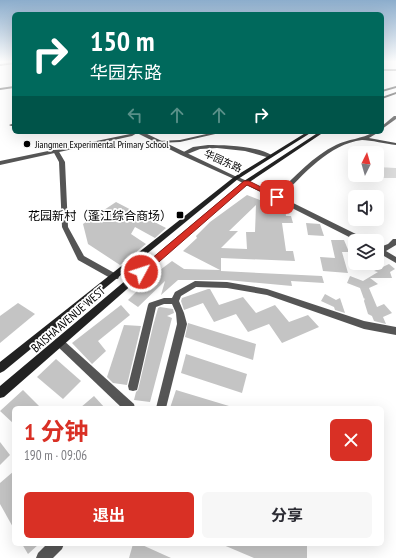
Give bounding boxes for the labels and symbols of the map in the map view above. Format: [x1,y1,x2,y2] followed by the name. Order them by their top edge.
[34,138,169,151] place label: Jiangmen Experimental Primary School
[22,139,32,149] marker: Jiangmen Experimental Primary School
[348,146,384,182] north arrow
[202,147,244,175] street label: 华园东路
[260,180,294,214] pin
[28,208,172,223] place label: 花园新村（蓬江综合商场）
[175,210,185,220] marker: 花园新村（蓬江综合商场）
[120,251,162,293] position arrow
[28,282,109,355] street label: BAISHA AVENUE WEST

